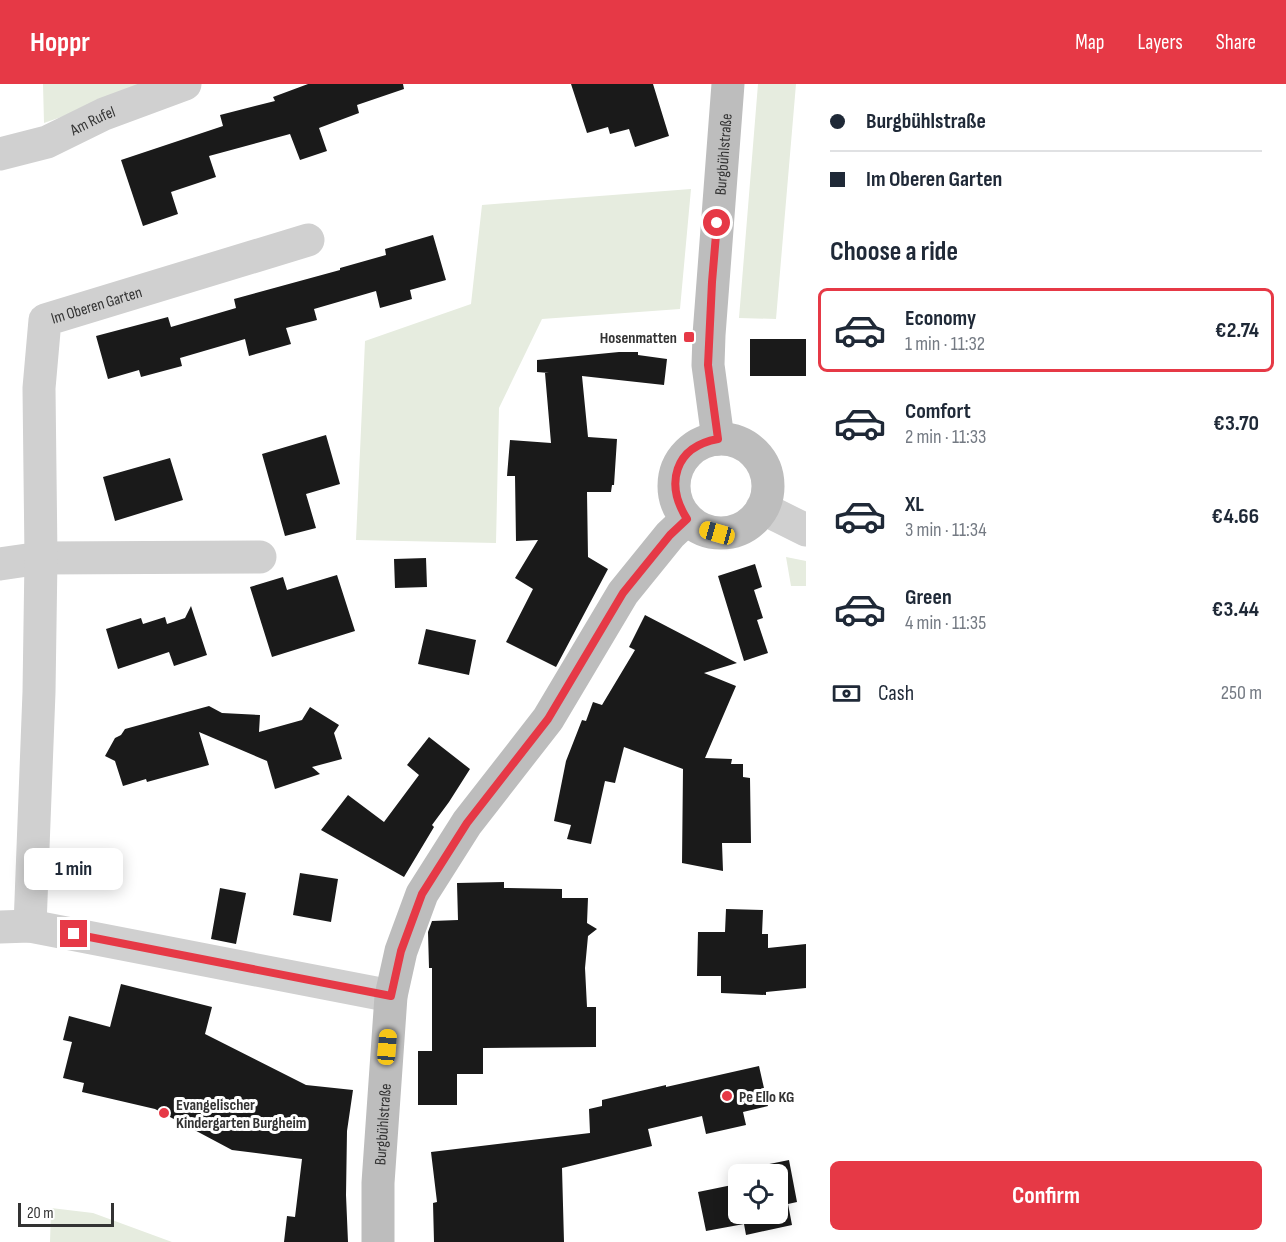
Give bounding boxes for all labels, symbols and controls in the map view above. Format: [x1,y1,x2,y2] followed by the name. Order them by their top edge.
[30,26,90,59] text: Hoppr
[1075,30,1104,55] text: Map
[1137,30,1183,55] text: Layers
[1216,30,1256,55] text: Share
[66,103,118,141] street label: Am Rufel
[866,108,986,135] text: Burgbühlstraße
[712,113,737,196] street label: Burgbühlstraße
[866,166,1002,193] text: Im Oberen Garten
[703,209,730,236] route start
[830,236,958,268] text: Choose a ride
[49,283,144,329] street label: Im Oberen Garten
[833,303,887,357] icon: car
[905,305,976,332] text: Economy
[1215,317,1259,344] text: €2.74
[600,329,677,348] place label: Hosenmatten
[682,330,696,344] marker: Hosenmatten
[905,332,985,356] text: 1 min · 11:32
[833,396,887,450] icon: car
[905,398,971,425] text: Comfort
[1213,410,1259,437] text: €3.70
[905,425,986,449] text: 2 min · 11:33
[833,489,887,543] icon: car
[905,491,924,518] text: XL
[1212,503,1259,530] text: €4.66
[905,518,987,542] text: 3 min · 11:34
[697,519,737,547] car
[833,582,887,636] icon: car
[905,584,952,611] text: Green
[1212,596,1259,623] text: €3.44
[905,611,986,635] text: 4 min · 11:35
[830,677,863,710] icon: cash
[878,680,914,707] text: Cash
[1221,681,1262,705] text: 250 m
[25,847,124,889] callout: 1 min
[55,857,92,881] text: 1 min
[60,920,87,947] route end
[376,1028,398,1066] car
[371,1083,396,1166] street label: Burgbühlstraße
[739,1088,794,1107] place label: Pe Ello KG
[720,1089,734,1103] marker: Pe Ello KG
[176,1096,306,1133] place label: Evangelischer Kindergarten Burgheim
[157,1106,171,1120] marker: Evangelischer Kindergarten Burgheim
[830,1161,1262,1230] button: Confirm
[728,1164,788,1224] map controls
[728,1164,788,1224] button: locate
[18,1200,114,1228] scale bar
[27,1204,54,1223] text: 20 m

